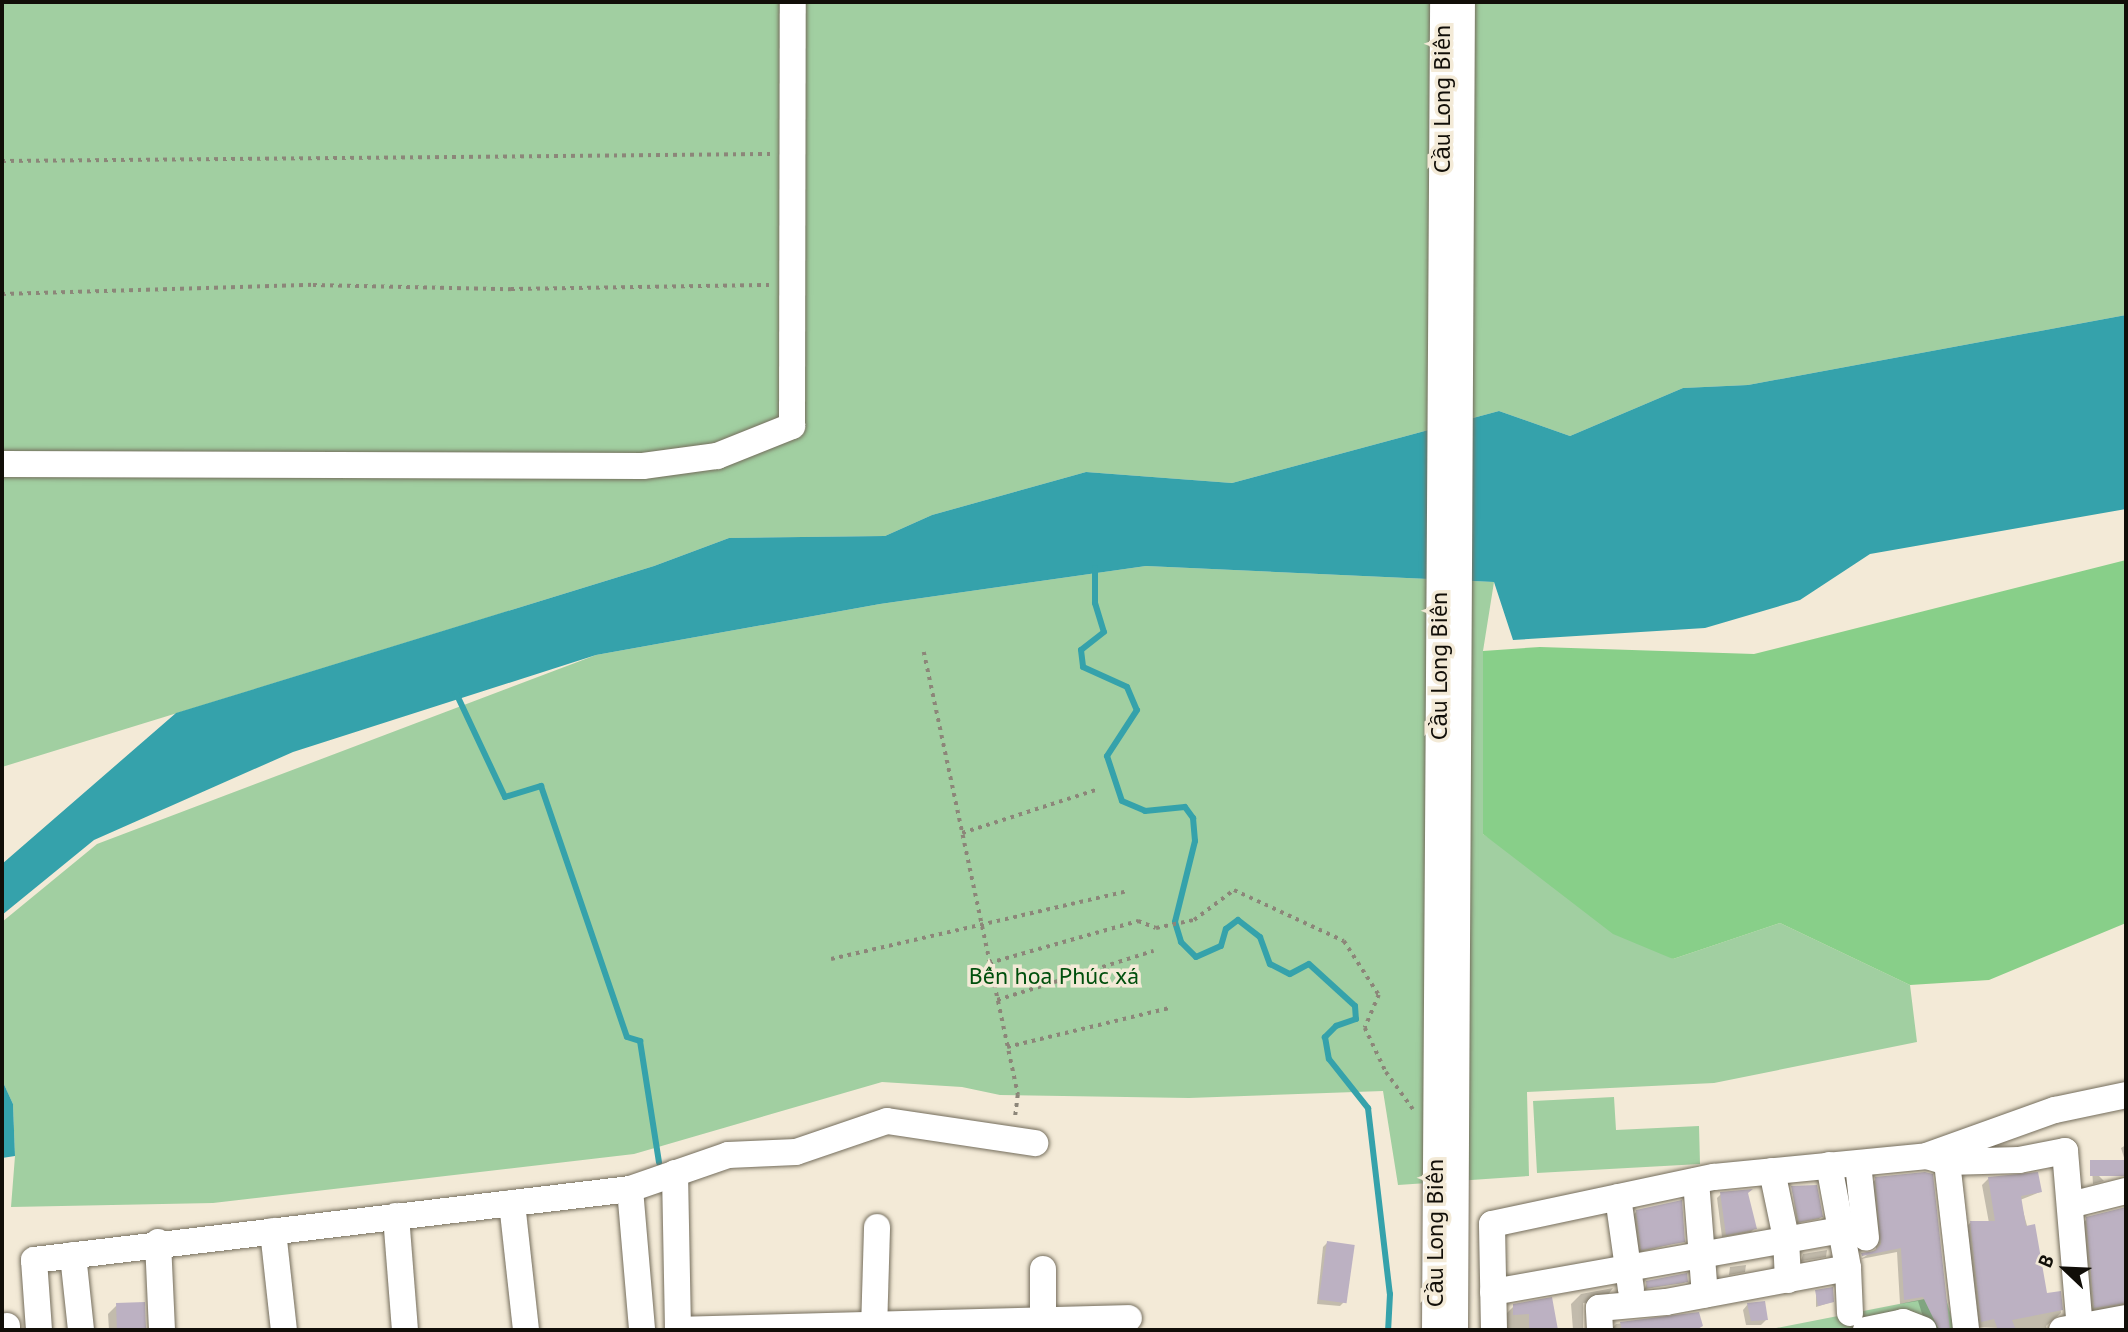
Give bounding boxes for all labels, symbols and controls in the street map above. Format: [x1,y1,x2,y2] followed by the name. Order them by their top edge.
[1428,25,1456,173] street label: Cầu Long Biên
[1425,592,1453,740] street label: Cầu Long Biên
[968,962,1140,990] park label: Bến hoa Phúc xá
[1421,1159,1449,1307] street label: Cầu Long Biên
[2030,1234,2100,1304] north arrow
[2032,1251,2059,1271] text: B

